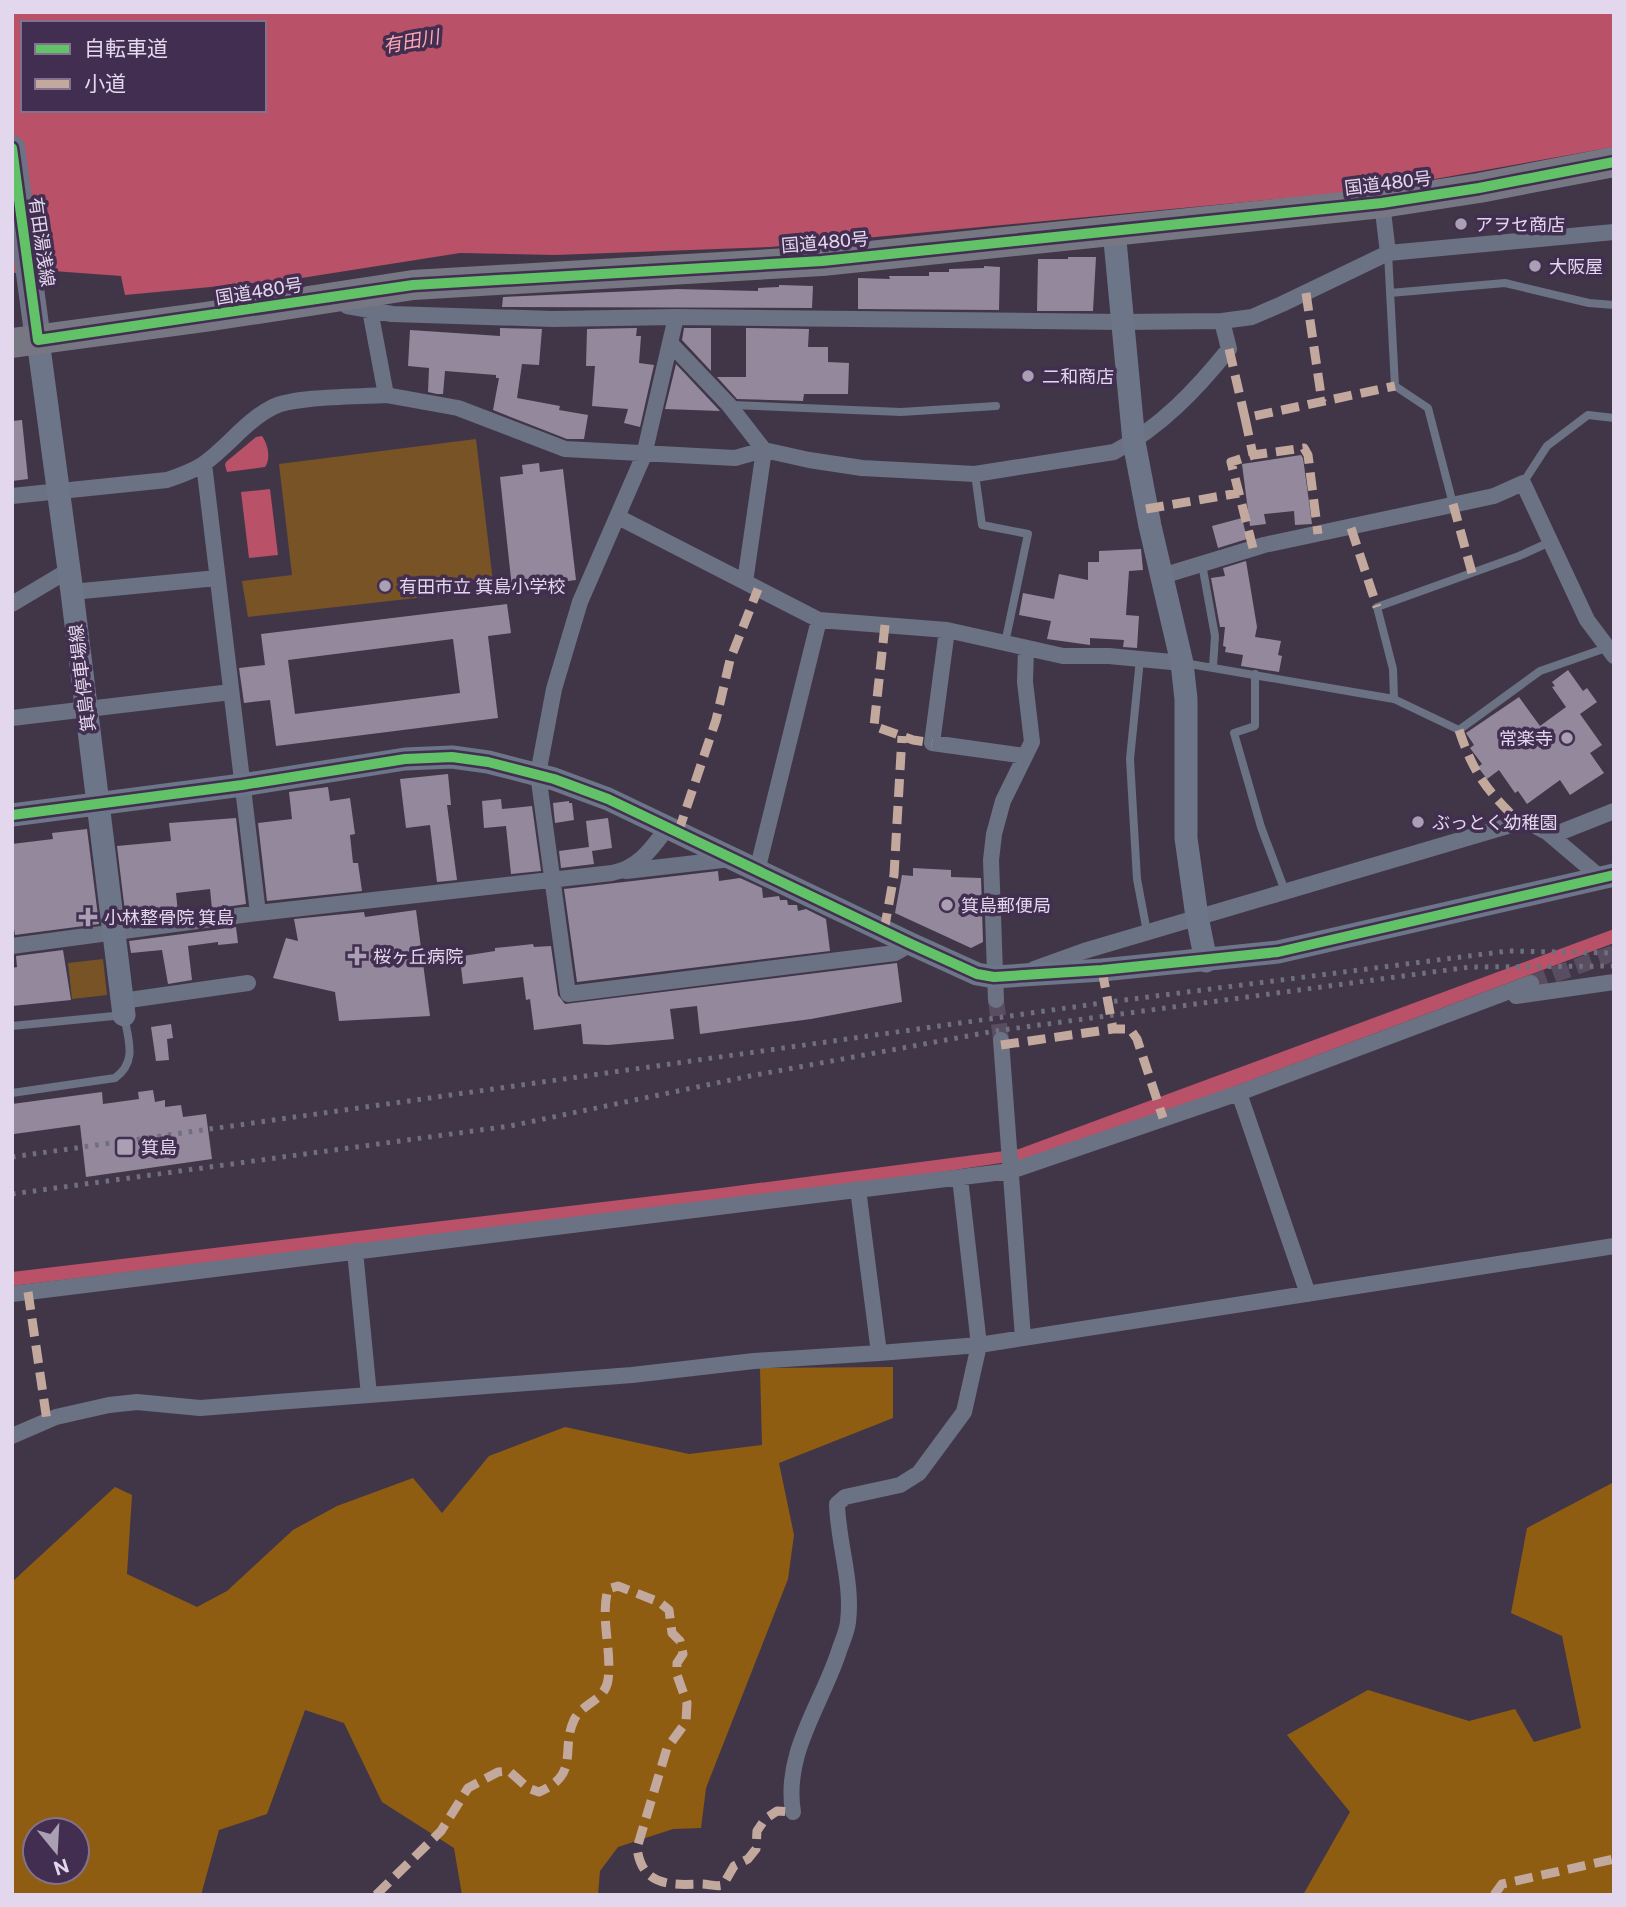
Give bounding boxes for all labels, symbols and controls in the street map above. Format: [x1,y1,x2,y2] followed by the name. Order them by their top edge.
[21,21,266,112] legend
[381,25,443,57] water label: 有田川
[84,36,168,61] text: 自転車道
[84,71,126,96] text: 小道
[1343,167,1433,199] street label: 国道480号
[25,196,59,288] street label: 有田湯浅線
[1475,214,1565,235] place label: アヲセ商店
[1453,216,1469,232] marker: アヲセ商店
[780,228,870,256] street label: 国道480号
[1549,256,1603,277] place label: 大阪屋
[1527,258,1543,274] marker: 大阪屋
[214,274,304,308] street label: 国道480号
[1042,366,1114,387] place label: 二和商店
[1020,368,1036,384] marker: 二和商店
[399,576,565,597] place label: 有田市立 箕島小学校
[377,578,393,594] marker: 有田市立 箕島小学校
[65,623,99,733] street label: 箕島停車場線
[1499,728,1553,749] place label: 常楽寺
[1559,730,1575,746] marker: 常楽寺
[1432,812,1557,833] place label: ぶっとく幼稚園
[1410,814,1426,830] marker: ぶっとく幼稚園
[961,895,1051,916] place label: 箕島郵便局
[939,897,955,913] marker: 箕島郵便局
[78,907,98,927] marker: 小林整骨院 箕島
[104,907,234,928] place label: 小林整骨院 箕島
[347,946,367,966] marker: 桜ヶ丘病院
[373,946,463,967] place label: 桜ヶ丘病院
[115,1137,135,1157] marker: 箕島
[141,1137,177,1158] place label: 箕島
[21,1816,91,1886] north arrow
[51,1854,72,1880] text: N

